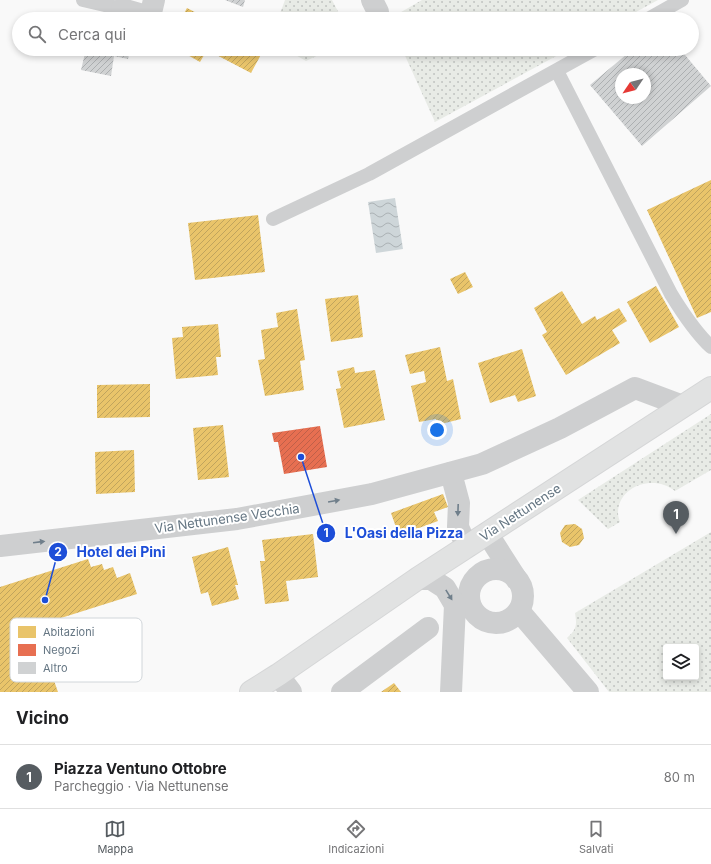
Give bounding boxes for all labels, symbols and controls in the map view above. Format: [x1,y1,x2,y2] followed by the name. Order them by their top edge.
[12,12,699,56] search box
[26,23,48,45] icon: search
[58,25,126,44] text: Cerca qui
[615,68,651,104] north arrow
[427,420,447,440] your location
[476,480,564,544] street label: Via Nettunense
[328,498,340,504] one-way arrow
[153,500,301,536] street label: Via Nettunense Vecchia
[663,501,689,534] pin: 1
[455,504,462,516] one-way arrow
[316,520,471,546] callout: L'Oasi della Pizza
[345,524,463,541] text: L'Oasi della Pizza
[323,525,329,540] text: 1
[33,539,45,545] one-way arrow
[48,539,173,565] callout: Hotel dei Pini
[76,543,166,560] text: Hotel dei Pini
[54,544,62,559] text: 2
[446,589,453,601] one-way arrow
[10,618,142,682] legend
[43,625,94,639] text: Abitazioni
[43,643,80,657] text: Negozi
[663,644,699,680] map controls
[663,644,699,680] button: layers
[43,661,68,675] text: Altro
[16,708,69,728] text: Vicino
[54,759,227,778] text: Piazza Ventuno Ottobre
[26,769,32,785] text: 1
[664,769,695,785] text: 80 m
[54,778,229,794] text: Parcheggio · Via Nettunense
[97,818,133,856] tab: Mappa
[328,818,384,856] tab: Indicazioni
[579,818,614,856] tab: Salvati

